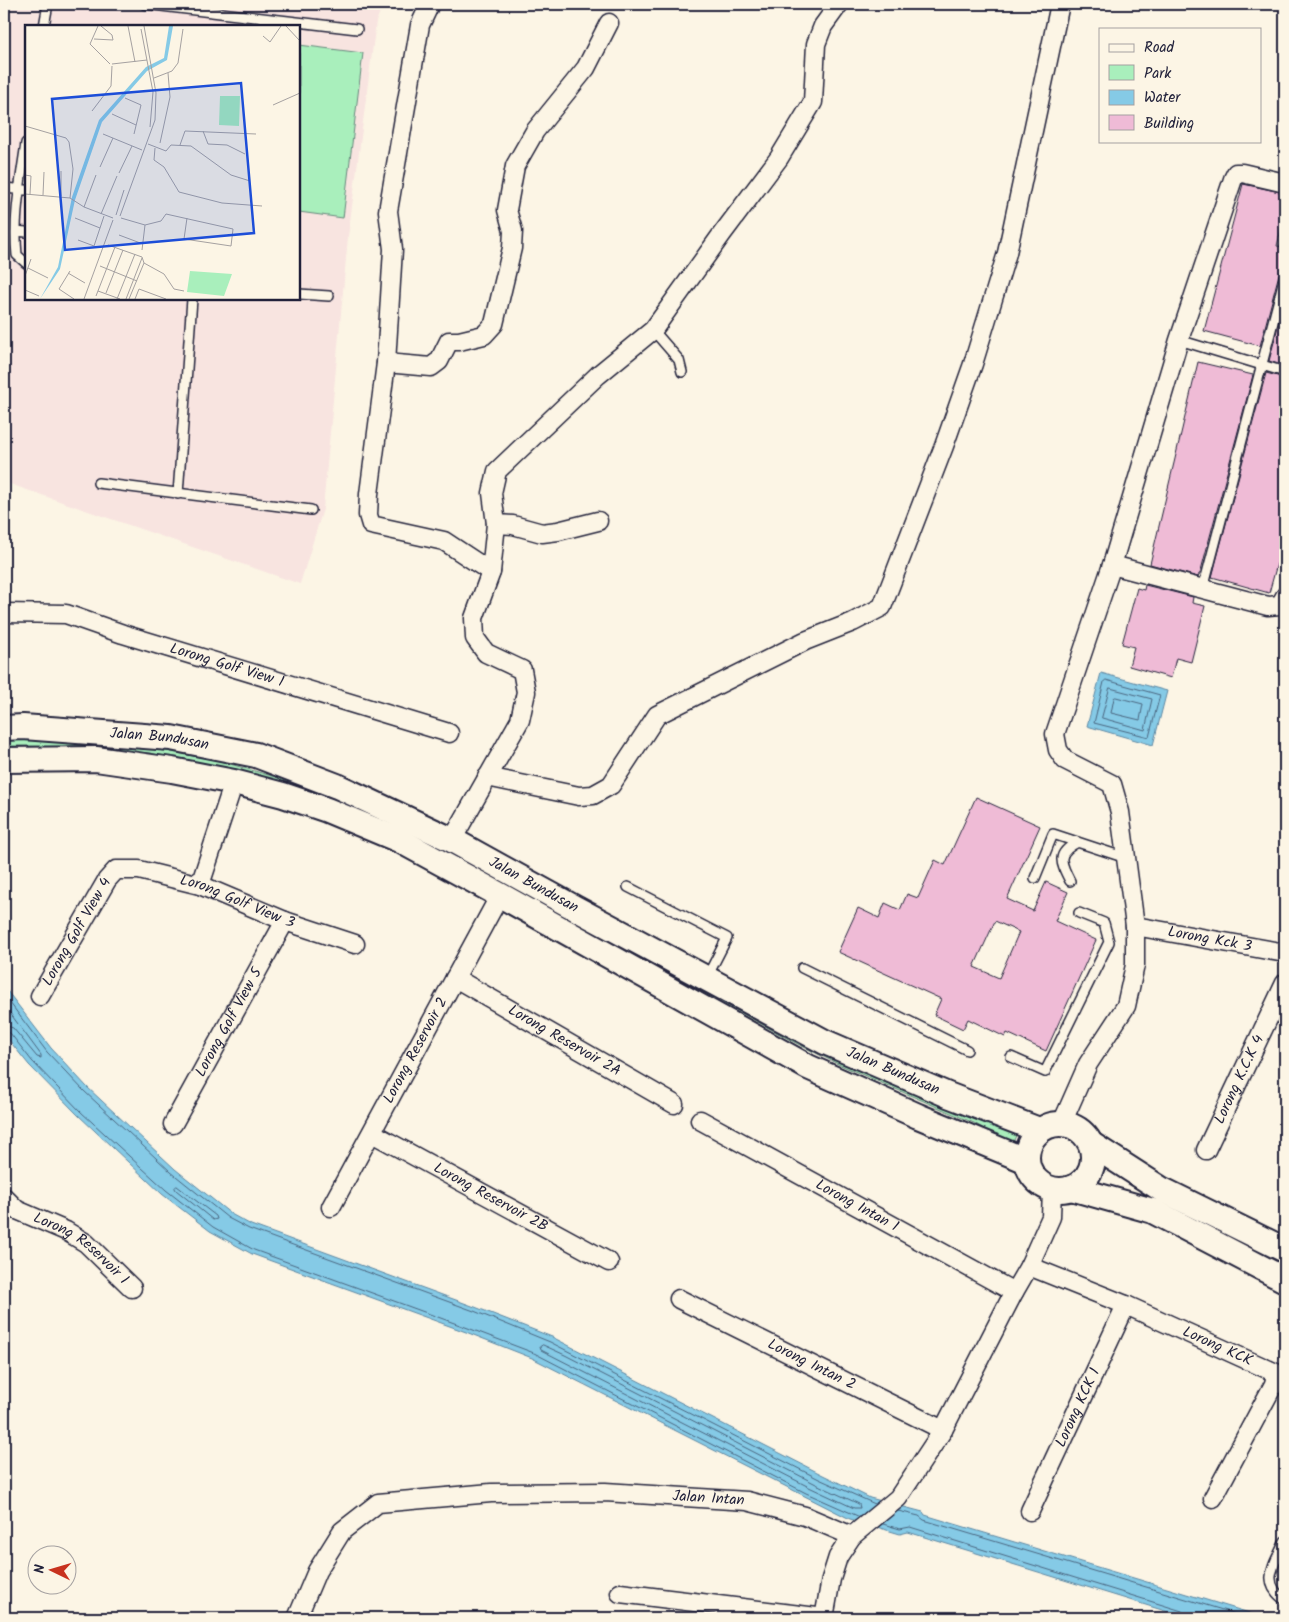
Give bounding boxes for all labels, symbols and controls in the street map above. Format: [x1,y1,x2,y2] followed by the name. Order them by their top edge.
[25,25,300,300] inset map
[1099,28,1262,142] legend
[1144,36,1175,60] text: Road
[1144,62,1172,86] text: Park
[1144,86,1181,110] text: Water
[1144,112,1194,136] text: Building
[167,637,287,694] street label: Lorong Golf View 1
[109,721,211,757] street label: Jalan Bundusan
[484,850,583,920] street label: Jalan Bundusan
[177,868,298,936] street label: Lorong Golf View 3
[36,873,118,991] street label: Lorong Golf View 4
[1166,920,1254,959] street label: Lorong Kck 3
[189,963,269,1082] street label: Lorong Golf View 5
[377,993,454,1108] street label: Lorong Reservoir 2
[503,999,625,1083] street label: Lorong Reservoir 2A
[1208,1031,1271,1128] street label: Lorong K.C.K 4
[842,1040,943,1102] street label: Jalan Bundusan
[429,1157,552,1239] street label: Lorong Reservoir 2B
[811,1173,903,1239] street label: Lorong Intan 1
[29,1206,135,1291] street label: Lorong Reservoir 1
[1179,1320,1257,1373] street label: Lorong KCK
[763,1333,860,1397] street label: Lorong Intan 2
[1049,1364,1107,1451] street label: Lorong KCK 1
[672,1484,745,1513] street label: Jalan Intan
[28,1544,78,1594] north arrow
[29,1563,51,1574] text: N

